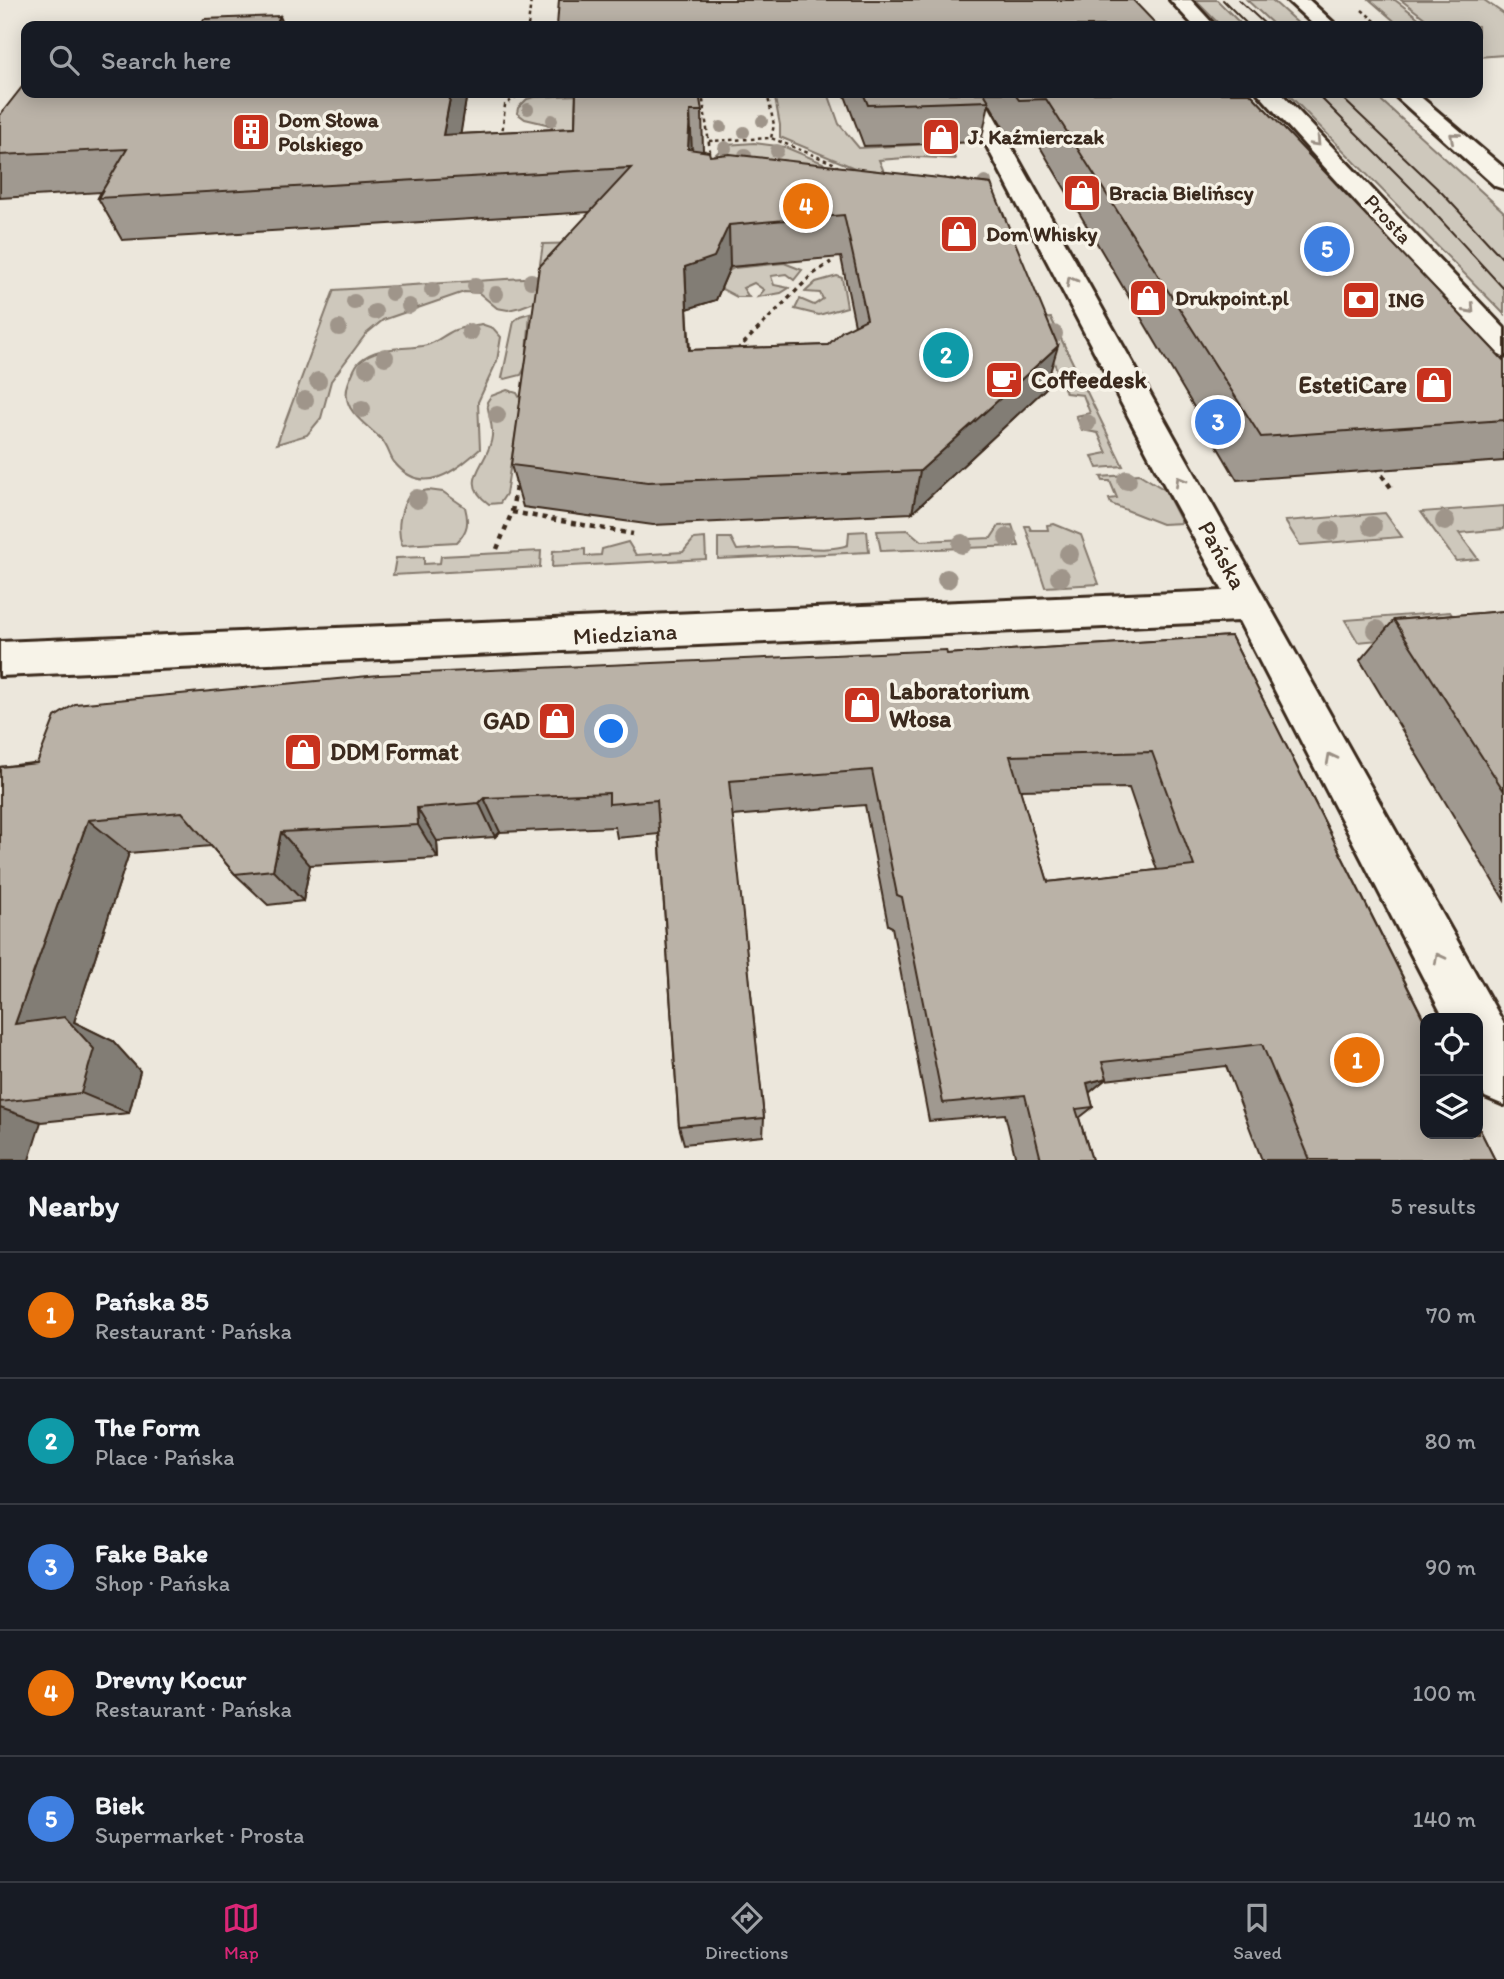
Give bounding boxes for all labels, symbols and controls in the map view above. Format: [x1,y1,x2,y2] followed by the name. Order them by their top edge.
[21,21,1483,98] search box
[45,41,83,79] icon: search
[101,44,231,76] text: Search here
[278,107,380,157] place label: Dom Słowa Polskiego
[230,111,272,153] building icon: Dom Słowa Polskiego
[920,116,962,158] shop icon: J. Kaźmierczak
[967,124,1105,149] place label: J. Kaźmierczak
[1449,133,1462,145] one-way arrow
[1307,134,1320,147] one-way arrow
[1061,172,1103,214] shop icon: Bracia Bielińscy
[783,180,829,232] pin: 4
[1109,180,1254,206] place label: Bracia Bielińscy
[1359,189,1418,249] street label: Prosta
[938,213,980,255] shop icon: Dom Whisky
[986,221,1097,247] place label: Dom Whisky
[1304,223,1350,275] pin: 5
[1066,276,1080,288] one-way arrow
[1127,277,1169,319] shop icon: Drukpoint.pl
[1340,279,1382,321] bank icon: ING
[1175,285,1290,311] place label: Drukpoint.pl
[1388,287,1425,312] place label: ING
[1462,301,1474,314] one-way arrow
[923,329,969,381] pin: 2
[983,359,1025,401] cafe icon: Coffeedesk
[1413,364,1455,406] shop icon: EstetiCare
[1031,365,1147,394] place label: Coffeedesk
[1299,370,1407,399] place label: EstetiCare
[1195,396,1241,448] pin: 3
[1176,475,1189,488] one-way arrow
[1192,515,1253,594] street label: Pańska
[572,616,678,651] street label: Miedziana
[889,676,1030,733] place label: Laboratorium Włosa
[841,684,883,726] shop icon: Laboratorium Włosa
[536,700,578,742] shop icon: GAD
[483,706,530,735] place label: GAD
[594,714,628,748] your location
[282,731,324,773] shop icon: DDM Format
[330,737,459,766] place label: DDM Format
[1326,753,1339,765] one-way arrow
[1434,953,1447,965] one-way arrow
[1420,1013,1483,1139] map controls
[1420,1013,1483,1076] button: locate
[1334,1034,1380,1086] pin: 1
[1420,1076,1483,1139] button: layers
[28,1187,119,1224] text: Nearby
[1390,1192,1476,1220] text: 5 results
[95,1285,209,1317] text: Pańska 85
[46,1301,56,1329] text: 1
[1426,1301,1476,1329] text: 70 m
[95,1317,292,1345] text: Restaurant · Pańska
[95,1411,200,1443] text: The Form
[45,1427,57,1455] text: 2
[1425,1427,1476,1455] text: 80 m
[95,1443,235,1471] text: Place · Pańska
[95,1537,208,1569] text: Fake Bake
[45,1553,57,1581] text: 3
[1425,1553,1476,1581] text: 90 m
[95,1569,230,1597] text: Shop · Pańska
[95,1663,246,1695] text: Drevny Kocur
[44,1679,58,1707] text: 4
[1412,1679,1476,1707] text: 100 m
[95,1695,292,1723] text: Restaurant · Pańska
[95,1789,144,1821] text: Biek
[45,1805,57,1833] text: 5
[1413,1805,1476,1833] text: 140 m
[95,1821,304,1849] text: Supermarket · Prosta
[222,1899,260,1964] tab: Map
[705,1899,789,1964] tab: Directions
[1233,1899,1282,1964] tab: Saved

